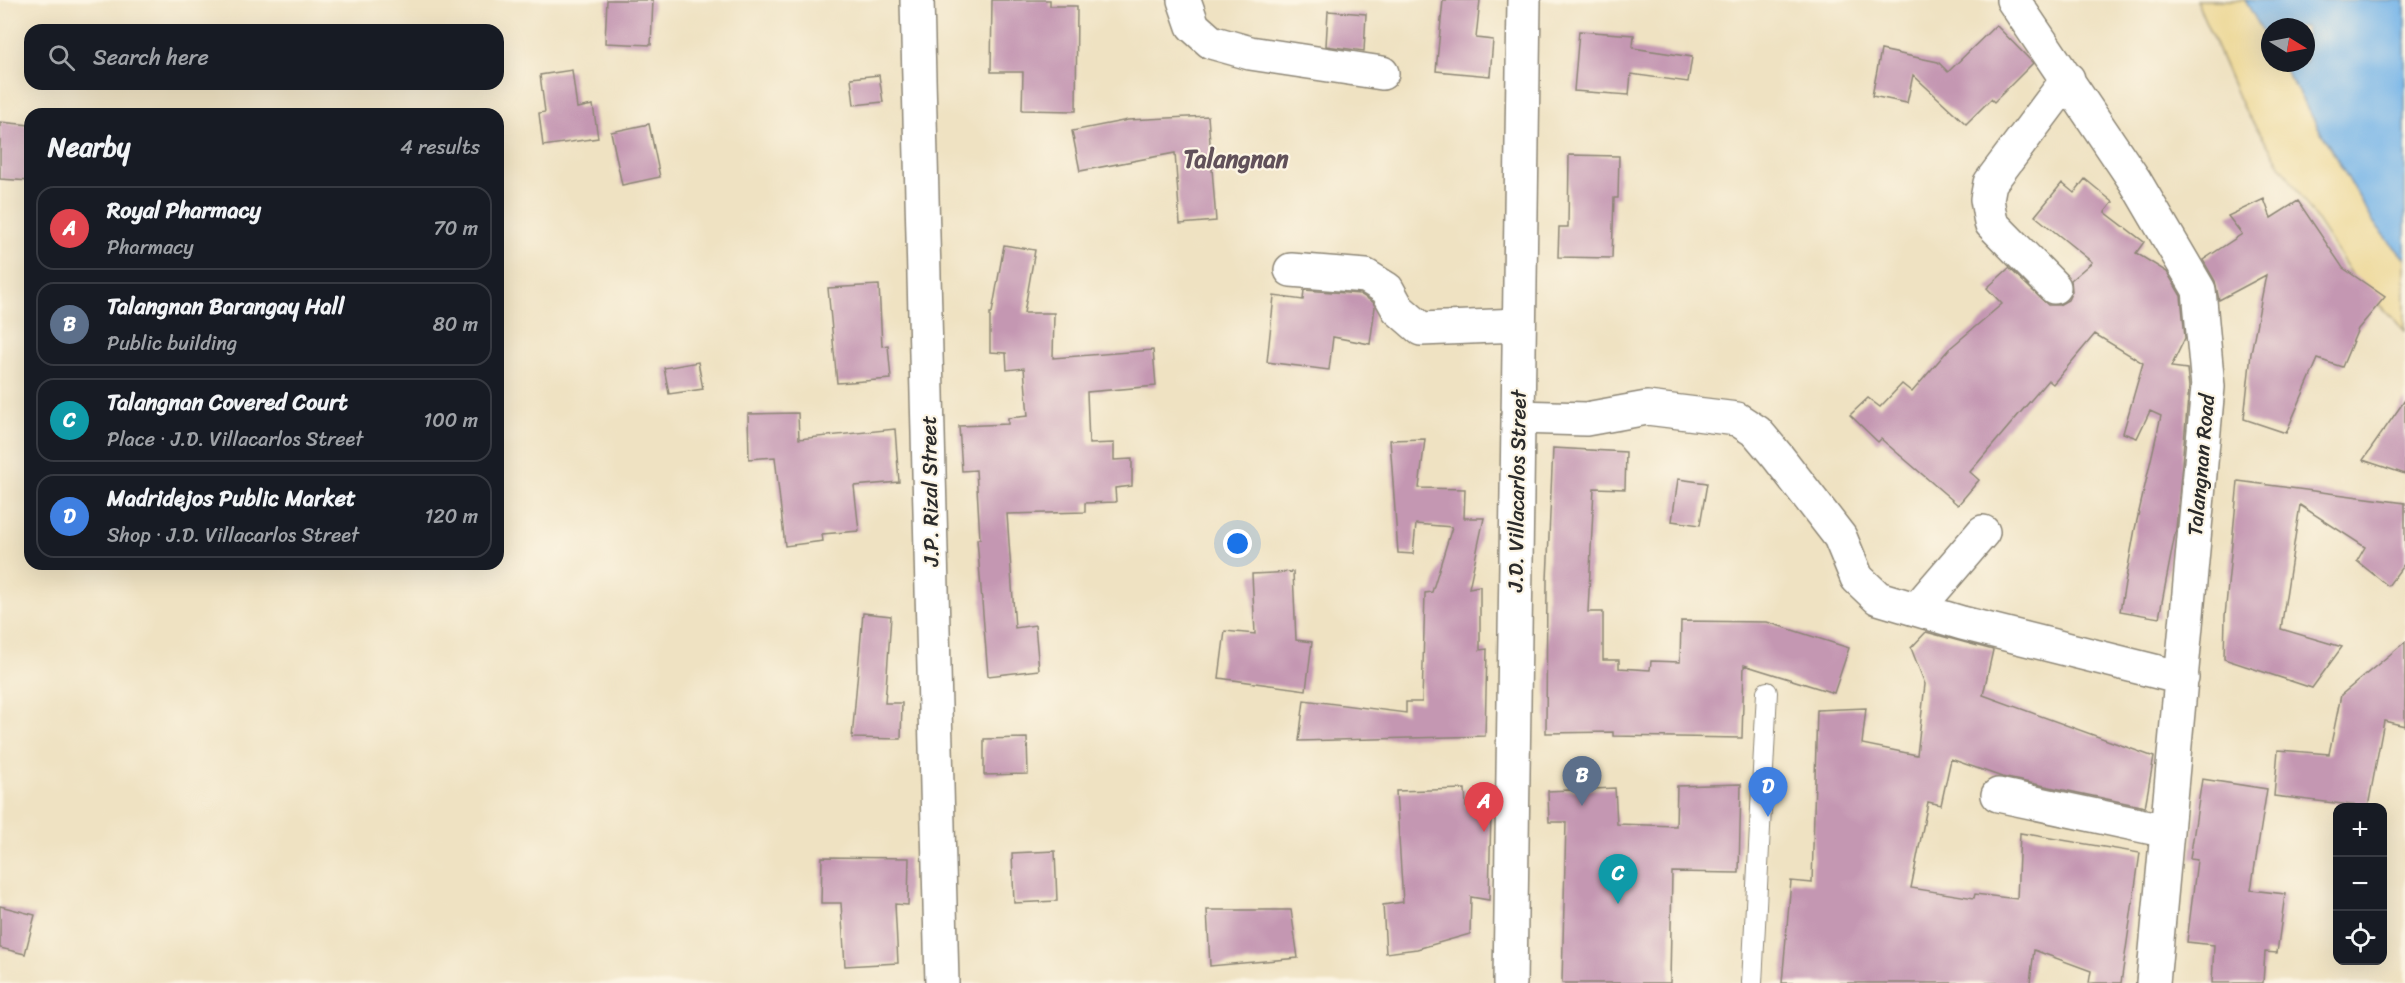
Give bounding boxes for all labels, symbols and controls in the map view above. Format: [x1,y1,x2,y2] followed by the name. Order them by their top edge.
[2261,18,2315,72] north arrow
[24,24,504,90] search box
[93,38,209,77] text: Search here
[45,41,78,74] icon: search
[48,124,130,170] text: Nearby
[400,130,480,165] text: 4 results
[1183,138,1289,180] district label: Talangnan
[107,191,261,230] text: Royal Pharmacy
[63,211,76,246] text: A
[433,211,478,246] text: 70 m
[107,230,194,265] text: Pharmacy
[107,287,344,326] text: Talangnan Barangay Hall
[63,307,76,342] text: B
[433,307,478,342] text: 80 m
[107,326,237,361] text: Public building
[107,383,348,422] text: Talangnan Covered Court
[1496,388,1538,593] street label: J.D. Villacarlos Street
[2176,390,2226,538] street label: Talangnan Road
[63,403,76,438] text: C
[424,403,478,438] text: 100 m
[910,415,950,568] street label: J.P. Rizal Street
[107,422,363,457] text: Place · J.D. Villacarlos Street
[107,479,356,518] text: Madridejos Public Market
[64,499,75,534] text: D
[425,499,478,534] text: 120 m
[107,518,359,553] text: Shop · J.D. Villacarlos Street
[1223,529,1252,558] your location
[1562,756,1602,806] pin: B
[1748,768,1788,817] pin: D
[1464,782,1504,832] pin: A
[2333,803,2387,965] map controls
[2333,803,2387,857] button: +
[1598,854,1638,904] pin: C
[2333,857,2387,911] button: −
[2333,911,2387,965] button: locate

